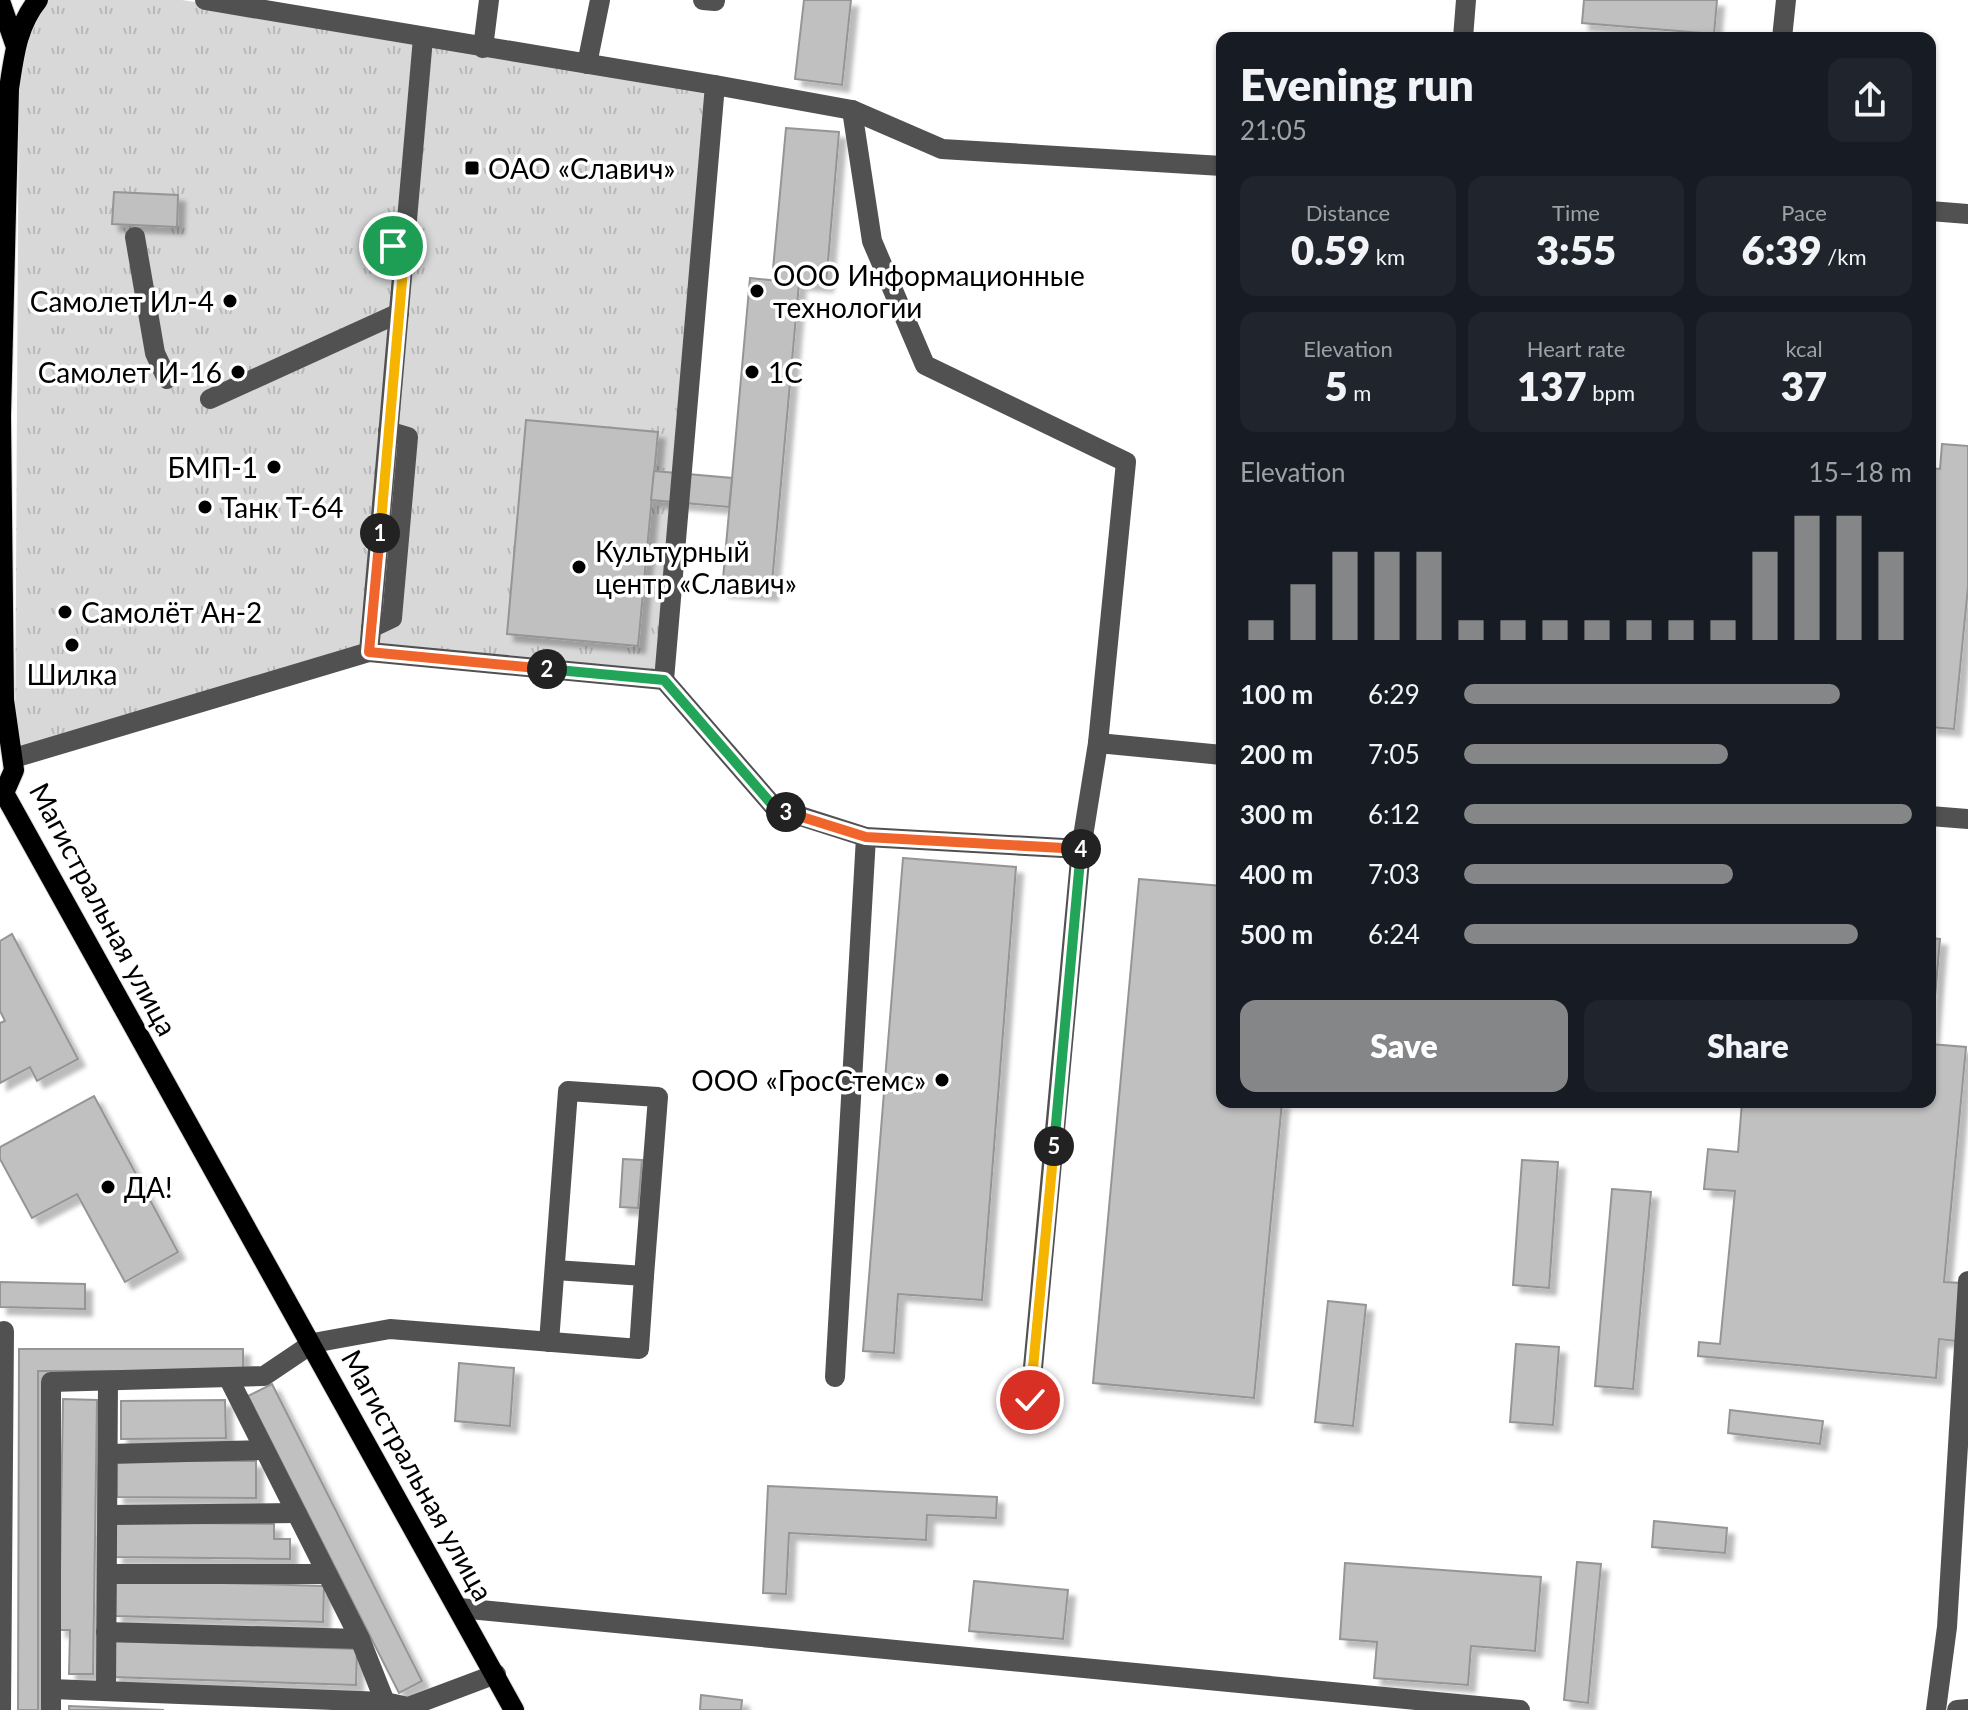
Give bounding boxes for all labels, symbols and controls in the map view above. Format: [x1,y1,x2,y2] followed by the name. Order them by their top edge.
[1240,58,1474,110] text: Evening run
[1828,58,1912,142] button: share
[1240,114,1307,146] text: 21:05
[488,151,675,185] place label: ОАО «Славич»
[463,159,481,177] marker: ОАО «Славич»
[1306,199,1390,226] text: Distance
[1552,199,1600,226] text: Time
[1781,199,1827,226] text: Pace
[359,212,427,280] pin
[371,224,415,268] icon: arrive
[1291,226,1370,274] text: 0.59
[1536,226,1616,274] text: 3:55
[1741,226,1822,274] text: 6:39
[1370,243,1405,270] text: km
[1822,243,1867,270] text: /km
[773,258,1085,324] place label: ООО Информационные технологии
[748,282,766,300] marker: ООО Информационные технологии
[30,284,214,318] place label: Самолет Ил-4
[221,292,239,310] marker: Самолет Ил-4
[1303,335,1393,362] text: Elevation
[1527,335,1625,362] text: Heart rate
[1785,335,1823,362] text: kcal
[38,355,222,389] place label: Самолет И-16
[768,355,803,389] place label: 1С
[1325,362,1348,410] text: 5
[1517,362,1587,410] text: 137
[1781,362,1827,410] text: 37
[229,363,247,381] marker: Самолет И-16
[743,363,761,381] marker: 1С
[1348,379,1371,406] text: m
[1587,379,1635,406] text: bpm
[167,450,258,484] place label: БМП-1
[1240,456,1346,488] text: Elevation
[1809,456,1912,488] text: 15–18 m
[265,458,283,476] marker: БМП-1
[221,490,343,524] place label: Танк Т-64
[196,498,214,516] marker: Танк Т-64
[360,513,400,553] pin: 1
[374,519,386,546] text: 1
[595,534,797,600] place label: Культурный центр «Славич»
[570,558,588,576] marker: Культурный центр «Славич»
[81,595,262,629] place label: Самолёт Ан-2
[56,603,74,621] marker: Самолёт Ан-2
[63,636,81,654] marker: Шилка
[527,649,567,689] pin: 2
[541,655,553,682] text: 2
[27,657,117,691] place label: Шилка
[1240,678,1313,710] text: 100 m
[1368,678,1420,710] text: 6:29
[1240,738,1313,770] text: 200 m
[1368,738,1420,770] text: 7:05
[23,777,185,1041] street label: Магистральная улица
[766,792,806,832] pin: 3
[780,798,792,825] text: 3
[1240,798,1313,830] text: 300 m
[1368,798,1420,830] text: 6:12
[1061,829,1101,869] pin: 4
[1075,835,1087,862] text: 4
[1240,858,1313,890] text: 400 m
[1368,858,1420,890] text: 7:03
[1240,918,1313,950] text: 500 m
[1368,918,1420,950] text: 6:24
[1240,1000,1568,1092] button: Save
[1584,1000,1912,1092] button: Share
[691,1063,926,1097] place label: ООО «ГросСтемс»
[933,1071,951,1089] marker: ООО «ГросСтемс»
[1034,1126,1074,1166] pin: 5
[1048,1132,1060,1159] text: 5
[124,1170,173,1204] place label: ДА!
[99,1178,117,1196] marker: ДА!
[335,1344,501,1606] street label: Магистральная улица
[996,1366,1064,1434] pin
[1008,1378,1052,1422] icon: check

